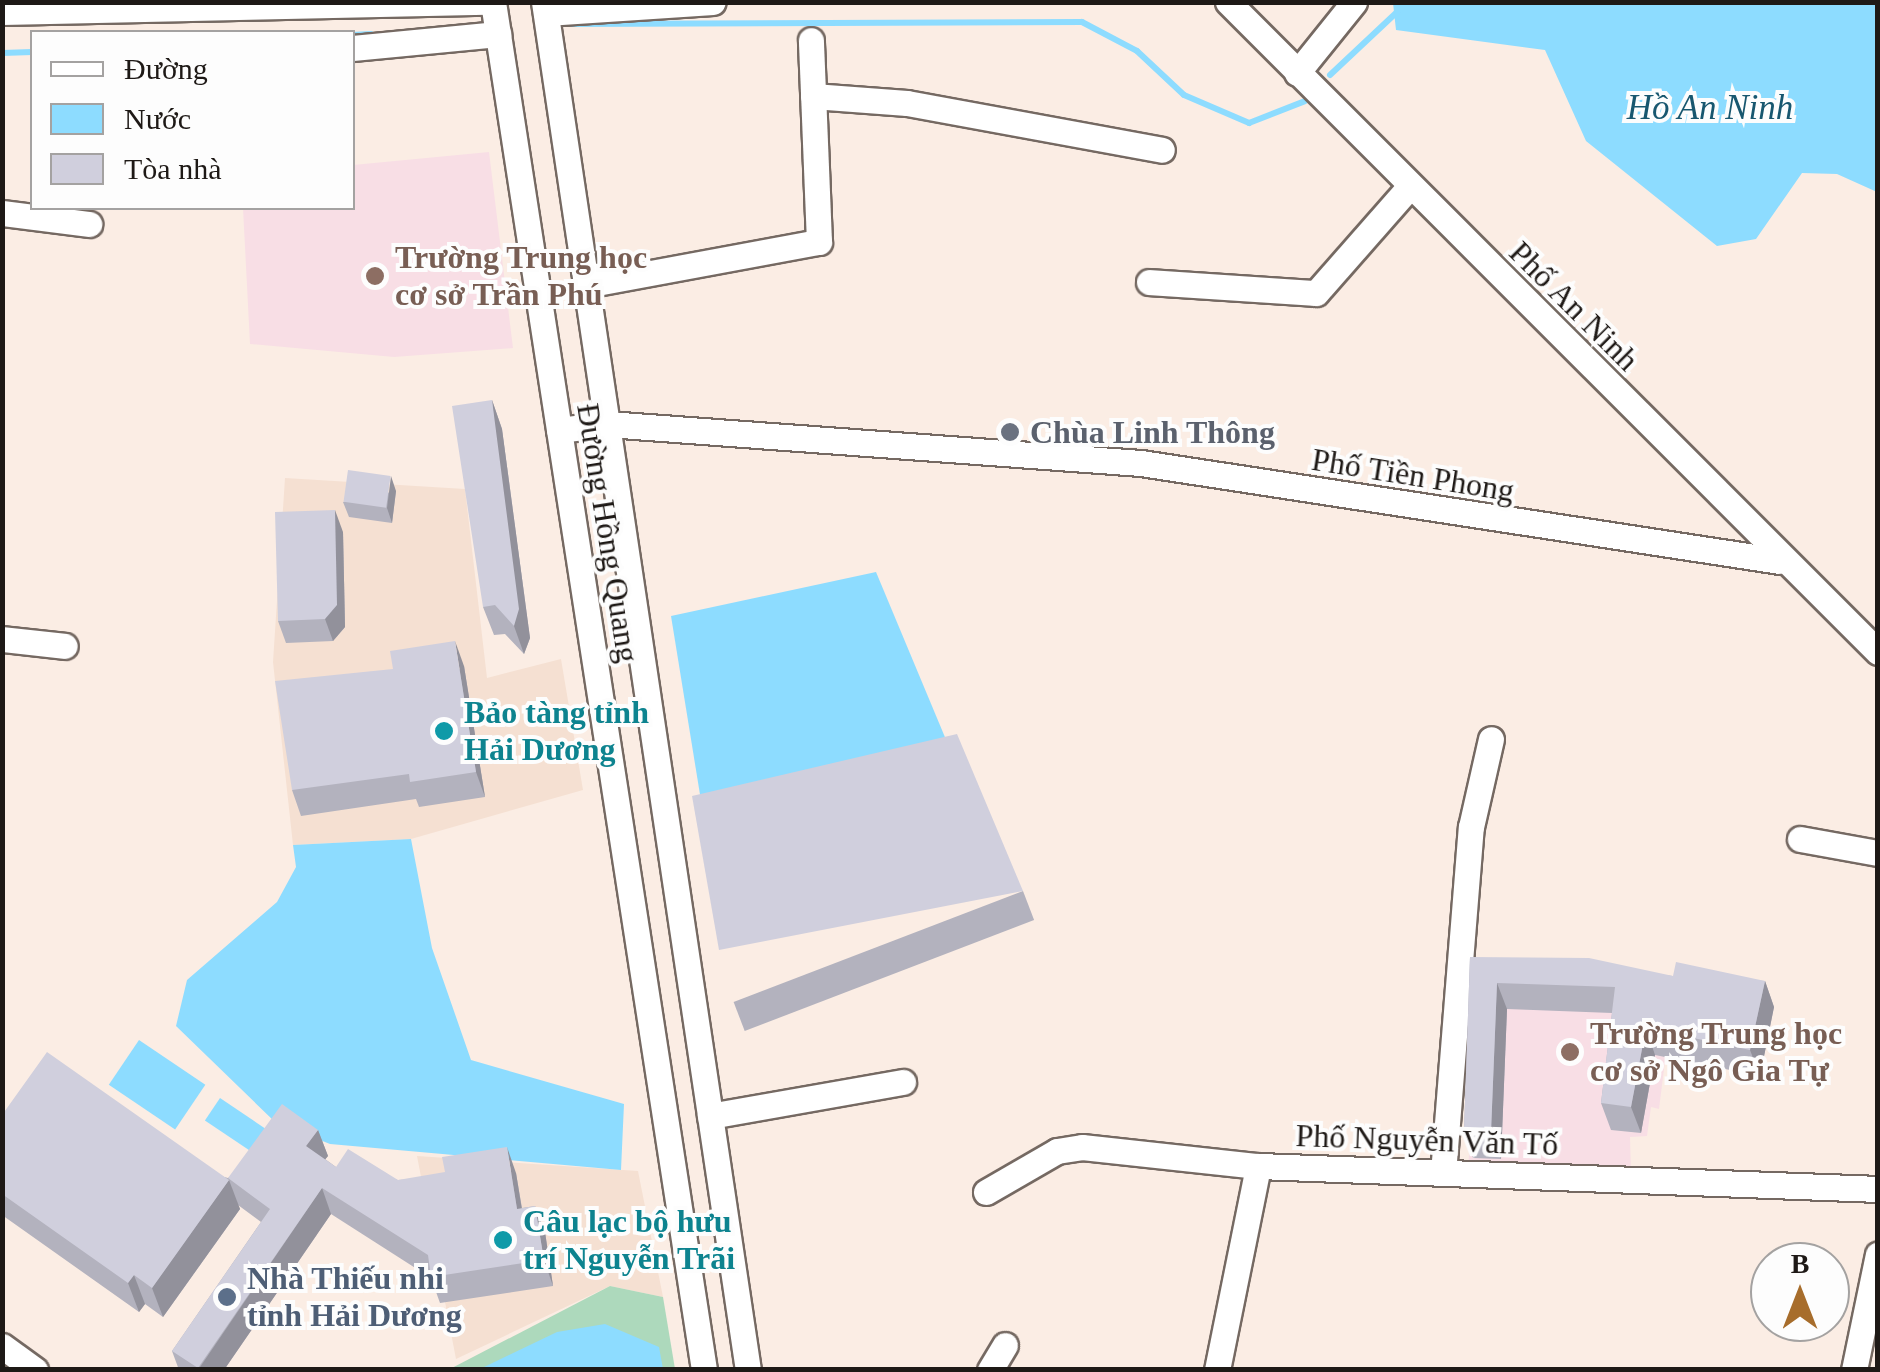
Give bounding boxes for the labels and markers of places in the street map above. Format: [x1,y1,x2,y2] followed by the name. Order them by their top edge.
[395,239,648,314] place label: Trường Trung học cơ sở Trần Phú
[364,265,386,287] marker: Trường Trung học cơ sở Trần Phú
[1030,413,1275,451] place label: Chùa Linh Thông
[999,421,1021,443] marker: Chùa Linh Thông
[464,694,649,769] place label: Bảo tàng tỉnh Hải Dương
[433,720,455,742] marker: Bảo tàng tỉnh Hải Dương
[1590,1015,1843,1090] place label: Trường Trung học cơ sở Ngô Gia Tự
[1559,1041,1581,1063] marker: Trường Trung học cơ sở Ngô Gia Tự
[523,1203,736,1278] place label: Câu lạc bộ hưu trí Nguyễn Trãi
[492,1229,514,1251] marker: Câu lạc bộ hưu trí Nguyễn Trãi
[247,1260,462,1335] place label: Nhà Thiếu nhi tỉnh Hải Dương
[216,1286,238,1308] marker: Nhà Thiếu nhi tỉnh Hải Dương

